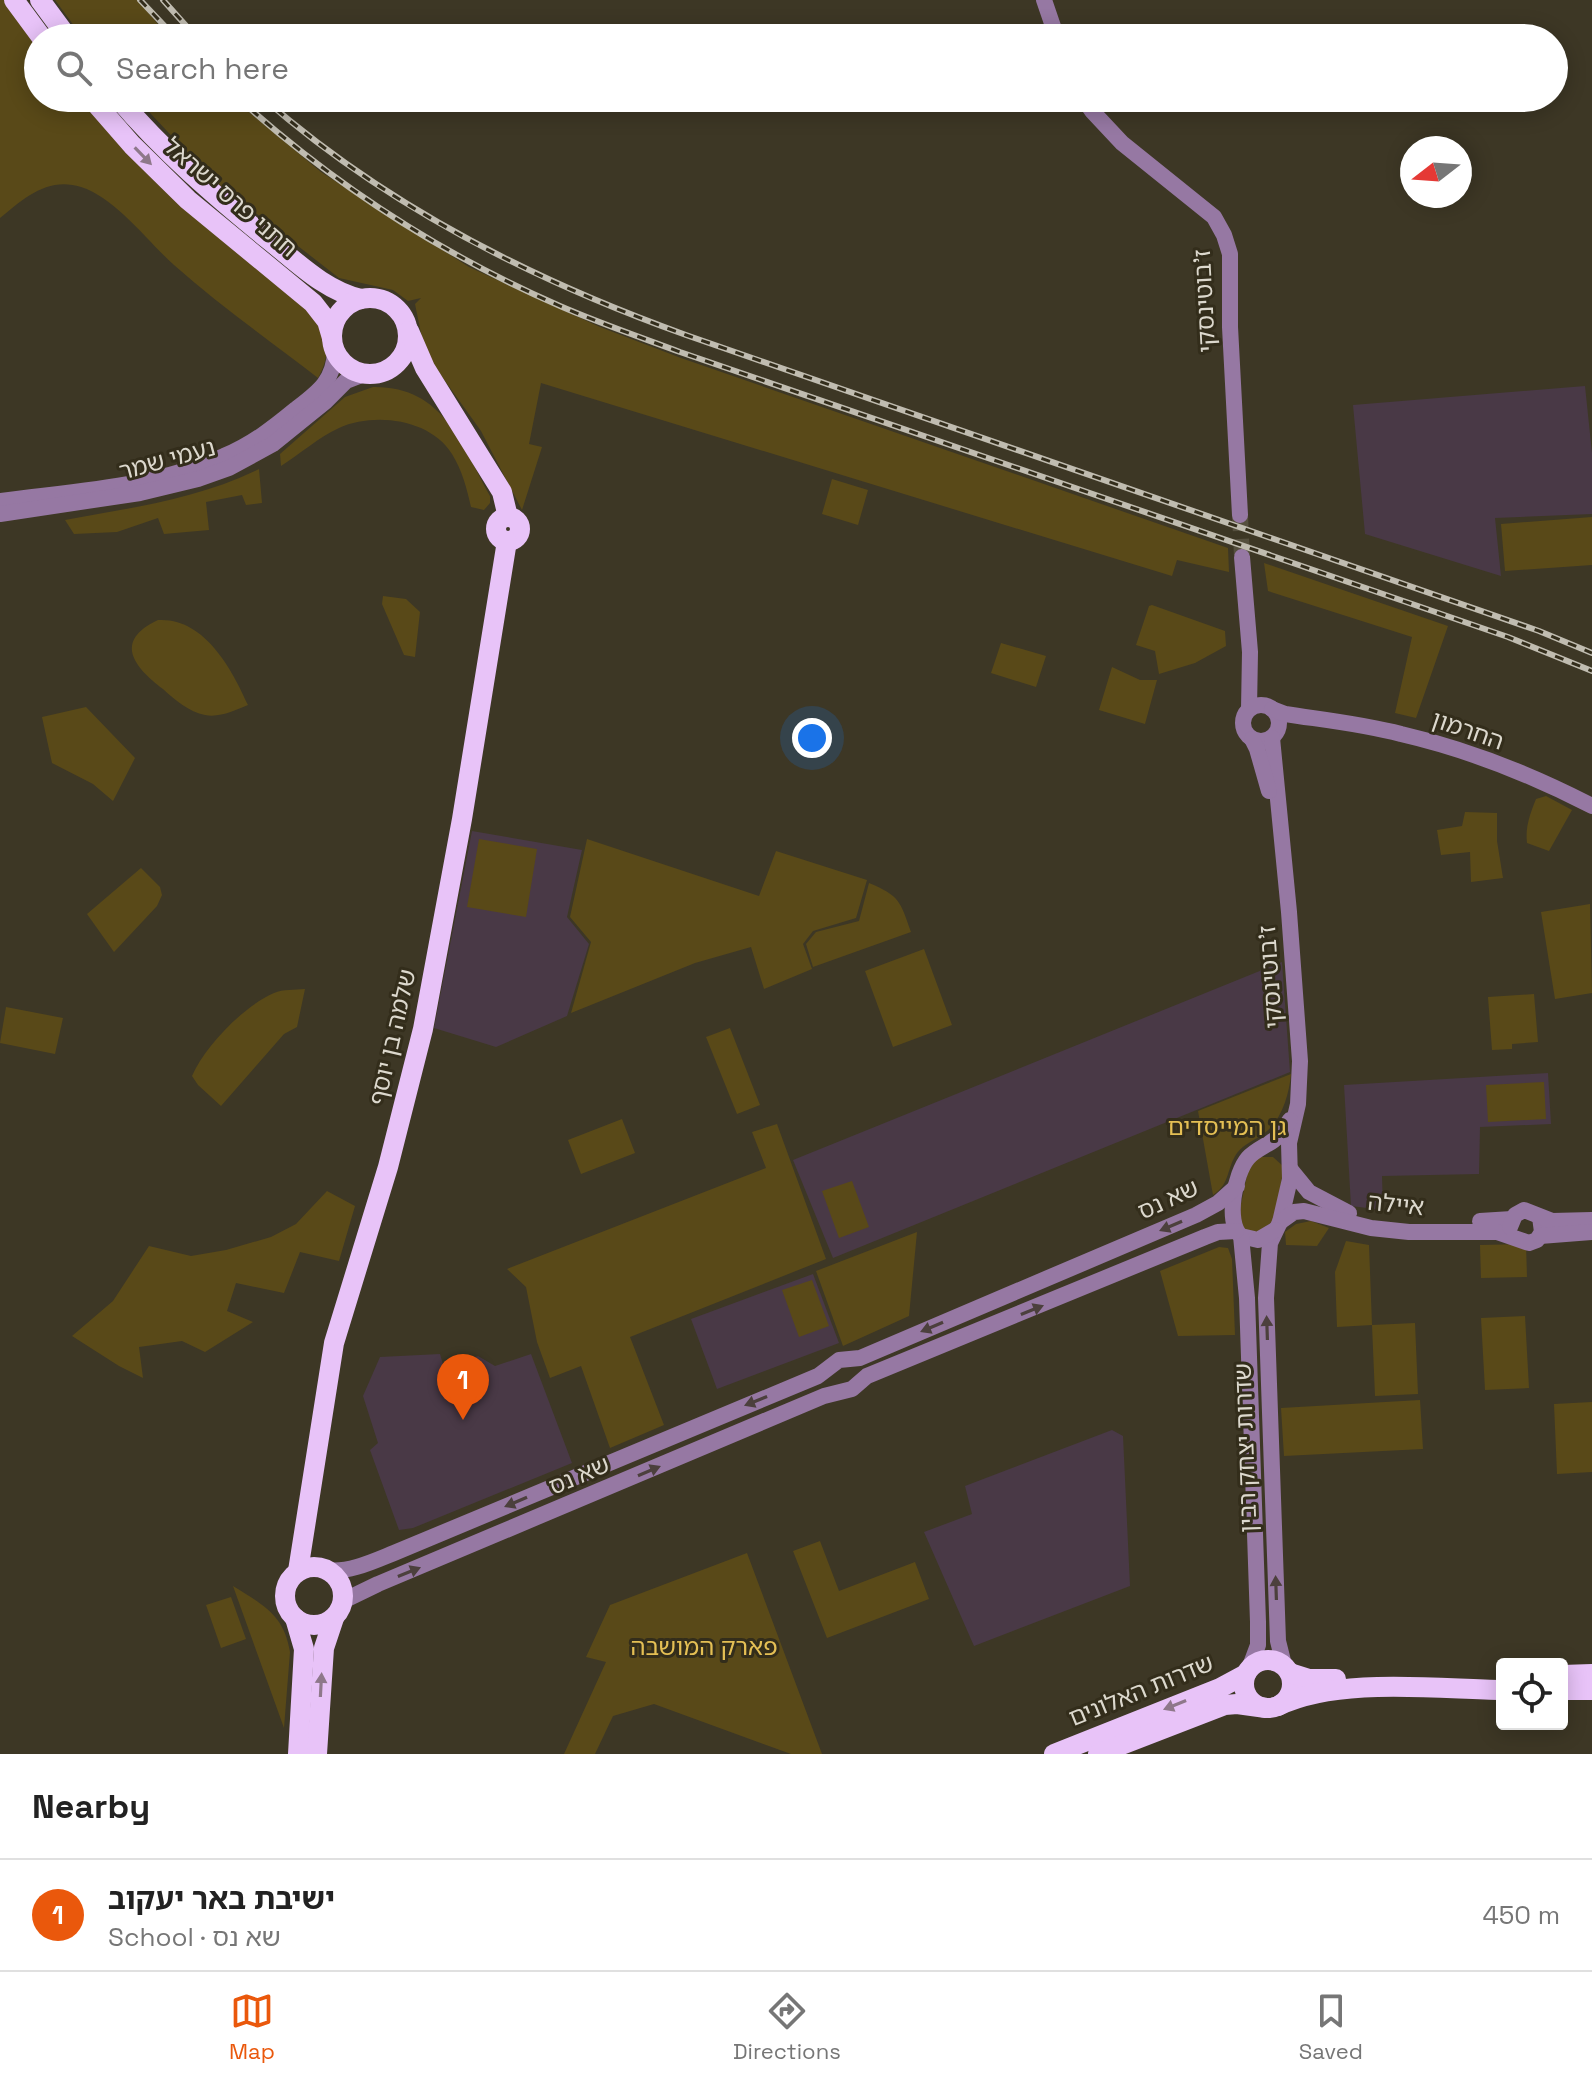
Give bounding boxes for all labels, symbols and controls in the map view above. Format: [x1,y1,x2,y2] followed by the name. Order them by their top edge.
[24,24,1568,112] search box
[52,46,96,90] icon: search
[116,49,289,88] text: Search here
[158,130,304,264] street label: חתני פרס ישראל
[1400,136,1472,208] north arrow
[133,146,152,165] one-way arrow
[1186,248,1222,353] street label: ז'בוטינסקי
[115,431,219,487] street label: נעמי שמר
[1428,703,1508,757] street label: החרמון
[792,718,832,758] your location
[1251,924,1289,1030] street label: ז'בוטינסקי
[361,966,423,1108] street label: שלמה בן יוסף
[1167,1111,1287,1142] park label: גן המייסדים
[1133,1172,1203,1226] street label: שא נס
[1366,1186,1426,1222] street label: איילה
[1159,1219,1183,1232] one-way arrow
[1020,1303,1044,1316] one-way arrow
[1261,1315,1274,1340] one-way arrow
[920,1320,944,1333] one-way arrow
[437,1354,489,1420] pin: 1
[1227,1363,1263,1533] street label: שדרות יצחק רבין
[744,1395,768,1408] one-way arrow
[544,1448,614,1502] street label: שא נס
[637,1465,661,1478] one-way arrow
[504,1495,528,1508] one-way arrow
[397,1565,421,1578] one-way arrow
[1270,1575,1283,1600] one-way arrow
[630,1631,778,1662] park label: פארק המושבה
[1064,1647,1218,1733] street label: שדרות האלונים
[1496,1658,1568,1730] map controls
[1496,1658,1568,1730] button: locate
[315,1672,328,1697] one-way arrow
[1163,1699,1187,1712] one-way arrow
[32,1785,150,1828] text: Nearby
[108,1879,335,1918] text: ישיבת באר יעקוב
[52,1898,64,1932] text: 1
[1482,1898,1560,1932] text: 450 m
[108,1920,281,1954] text: School · שא נס
[229,1989,275,2065] tab: Map
[733,1989,841,2065] tab: Directions
[1299,1989,1363,2065] tab: Saved

